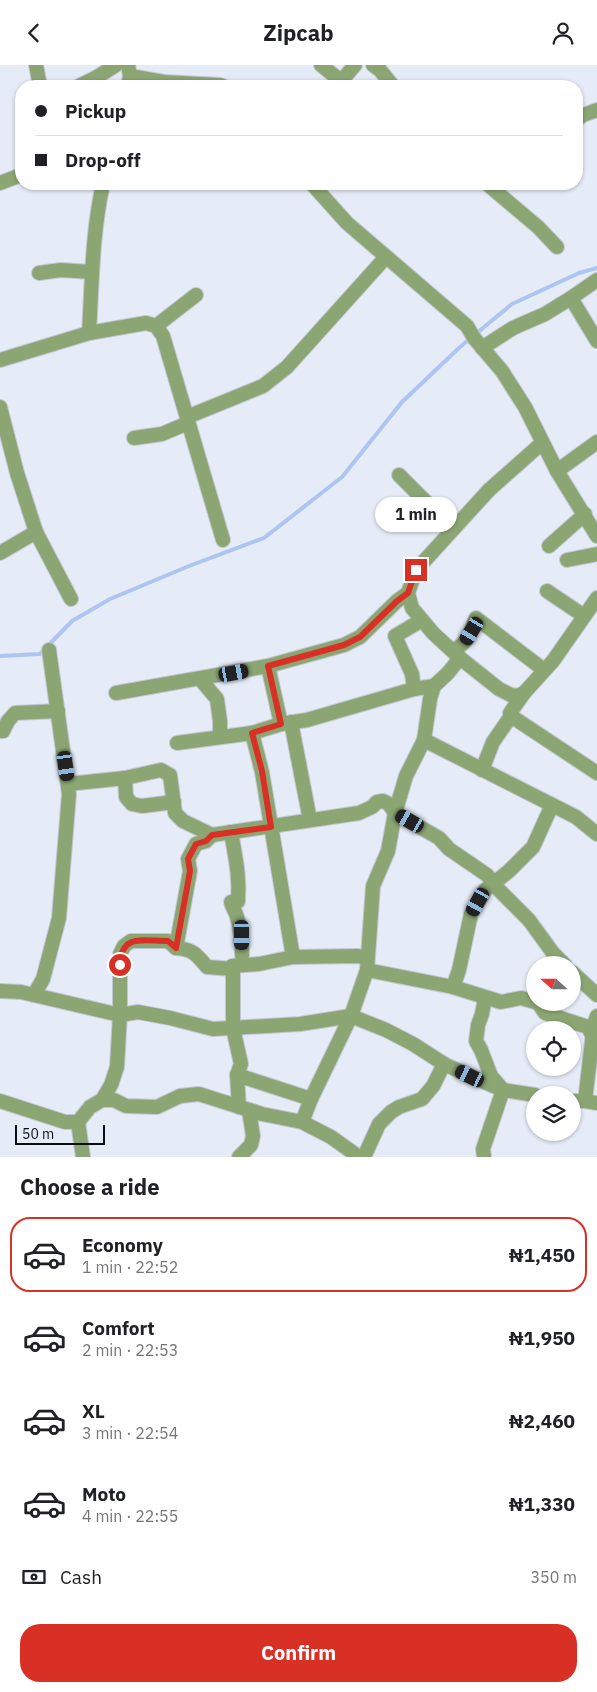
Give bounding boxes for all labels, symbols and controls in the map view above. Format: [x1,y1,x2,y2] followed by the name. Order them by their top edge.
[263,18,334,47] text: Zipcab
[20,19,48,47] icon: back
[549,19,577,47] icon: person
[65,99,126,123] text: Pickup
[65,148,141,172] text: Drop-off
[375,497,457,533] callout: 1 min
[395,504,437,524] text: 1 min
[405,559,427,581] route end
[457,614,486,648] car
[217,663,250,683] car
[56,750,75,782] car
[393,807,426,835] car
[464,885,491,919] car
[234,920,249,950] car
[109,954,131,976] route start
[526,956,581,1011] north arrow
[526,956,581,1141] map controls
[526,1021,581,1076] button: locate
[453,1063,486,1089] car
[526,1086,581,1141] button: layers
[15,1122,105,1145] scale bar
[22,1125,54,1143] text: 50 m
[20,1172,160,1201] text: Choose a ride
[22,1232,67,1277] icon: car
[82,1233,163,1257] text: Economy
[509,1243,575,1267] text: ₦1,450
[82,1257,178,1277] text: 1 min · 22:52
[22,1315,67,1360] icon: car
[82,1316,155,1340] text: Comfort
[509,1326,575,1350] text: ₦1,950
[82,1340,178,1360] text: 2 min · 22:53
[22,1398,67,1443] icon: car
[82,1399,105,1423] text: XL
[509,1409,575,1433] text: ₦2,460
[82,1423,178,1443] text: 3 min · 22:54
[22,1481,67,1526] icon: car
[82,1482,126,1506] text: Moto
[509,1492,575,1516] text: ₦1,330
[82,1506,178,1526] text: 4 min · 22:55
[20,1563,48,1591] icon: cash
[60,1565,102,1589] text: Cash
[530,1567,577,1587] text: 350 m
[20,1624,577,1682] button: Confirm

